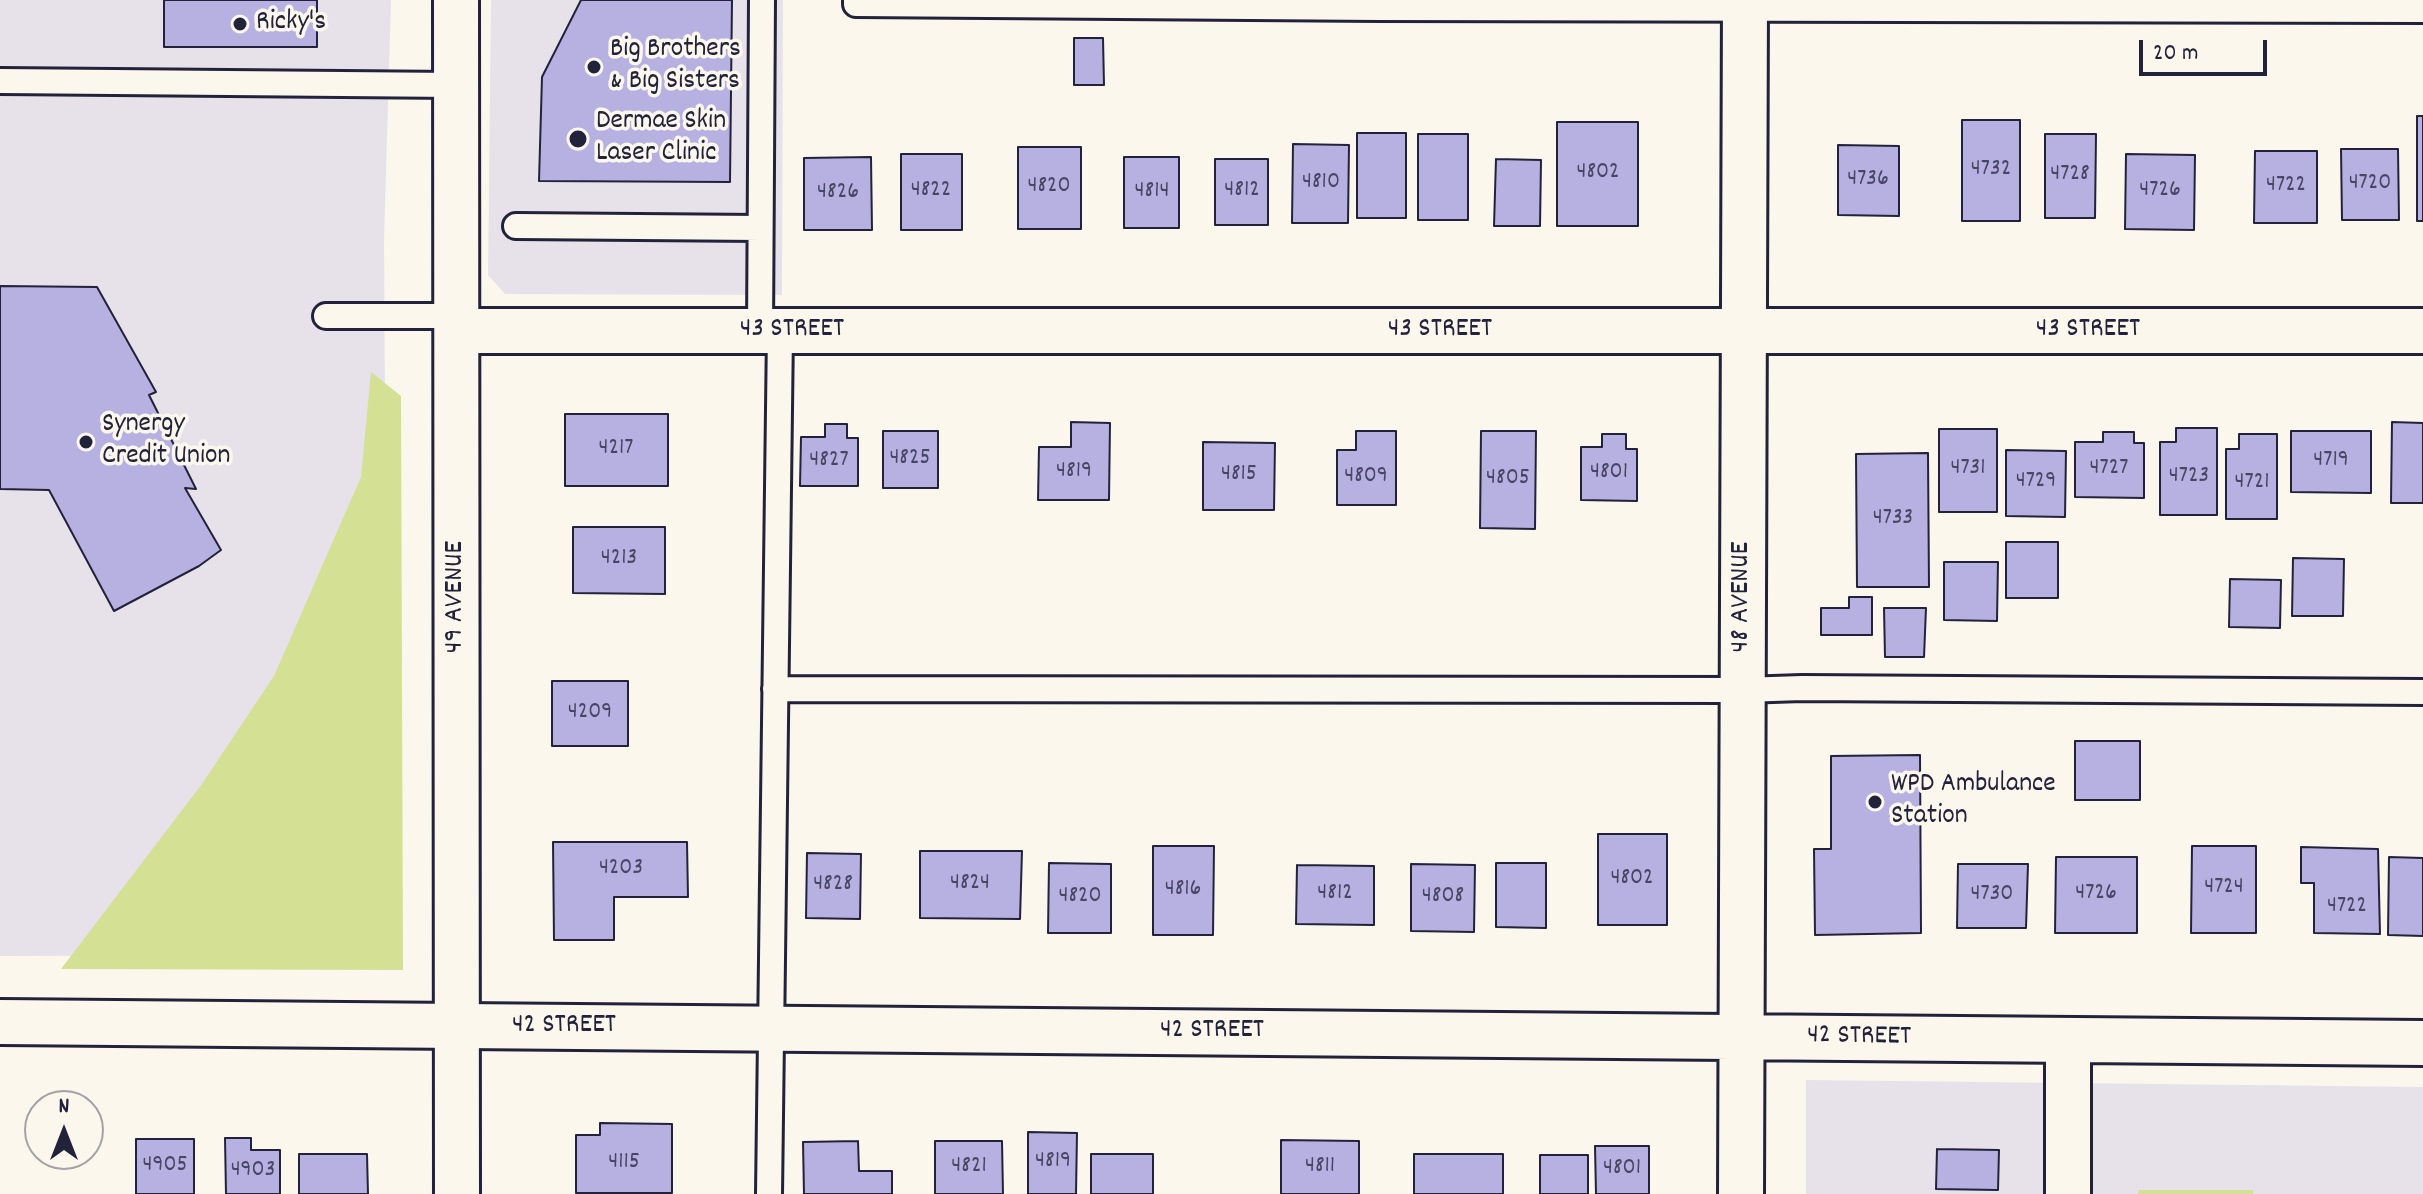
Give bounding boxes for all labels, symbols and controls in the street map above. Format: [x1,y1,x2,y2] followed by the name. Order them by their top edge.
[256,7,326,41] place label: Ricky's
[231,15,249,33] marker: Ricky's
[2143,24,2271,74] scale bar
[610,34,741,100] place label: Big Brothers & Big Sisters
[2153,37,2199,71] text: 20 m
[585,58,603,76] marker: Big Brothers & Big Sisters
[596,106,726,172] place label: Dermae Skin Laser Clinic
[567,128,589,150] marker: Dermae Skin Laser Clinic
[1971,157,2011,185] house number: 4732
[1576,160,1620,188] house number: 4802
[2050,162,2090,190] house number: 4728
[1847,167,1889,195] house number: 4736
[1302,170,1340,198] house number: 4810
[2349,171,2391,199] house number: 4720
[2266,173,2306,201] house number: 4722
[1027,174,1071,202] house number: 4820
[911,178,951,206] house number: 4822
[1224,178,1260,206] house number: 4812
[2139,178,2181,206] house number: 4726
[1135,179,1169,207] house number: 4814
[817,180,859,208] house number: 4826
[740,314,844,348] street label: 43 STREET
[1388,314,1492,348] street label: 43 STREET
[2036,314,2140,348] street label: 43 STREET
[102,409,230,475] place label: Synergy Credit Union
[77,433,95,451] marker: Synergy Credit Union
[599,436,633,464] house number: 4217
[889,446,931,474] house number: 4825
[809,448,849,476] house number: 4827
[2313,448,2349,476] house number: 4719
[1950,456,1986,484] house number: 4731
[2090,456,2128,484] house number: 4727
[1056,459,1092,487] house number: 4819
[1590,460,1628,488] house number: 4801
[1221,462,1257,490] house number: 4815
[1344,464,1388,492] house number: 4809
[2169,464,2209,492] house number: 4723
[1486,466,1530,494] house number: 4805
[2016,469,2056,497] house number: 4729
[2235,470,2269,498] house number: 4721
[1873,506,1913,534] house number: 4733
[440,541,474,653] street label: 49 AVENUE
[1726,542,1760,652] street label: 48 AVENUE
[601,546,637,574] house number: 4213
[568,700,612,728] house number: 4209
[1891,769,2056,835] place label: WPD Ambulance Station
[1866,793,1884,811] marker: WPD Ambulance Station
[599,856,643,884] house number: 4203
[1610,866,1654,894] house number: 4802
[950,871,990,899] house number: 4824
[813,872,853,900] house number: 4828
[2204,875,2244,903] house number: 4724
[1165,877,1201,905] house number: 4816
[1317,881,1353,909] house number: 4812
[2075,881,2117,909] house number: 4726
[1971,882,2013,910] house number: 4730
[1058,884,1102,912] house number: 4820
[1422,884,1464,912] house number: 4808
[2327,894,2367,922] house number: 4722
[512,1010,616,1044] street label: 42 STREET
[1160,1015,1264,1049] street label: 42 STREET
[1807,1020,1911,1056] street label: 42 STREET
[24,1090,104,1170] north arrow
[59,1092,69,1123] text: N
[1035,1149,1071,1177] house number: 4819
[608,1150,640,1178] house number: 4115
[142,1153,188,1181] house number: 4905
[951,1154,987,1182] house number: 4821
[1305,1154,1335,1182] house number: 4811
[1603,1156,1641,1184] house number: 4801
[231,1158,275,1186] house number: 4903

